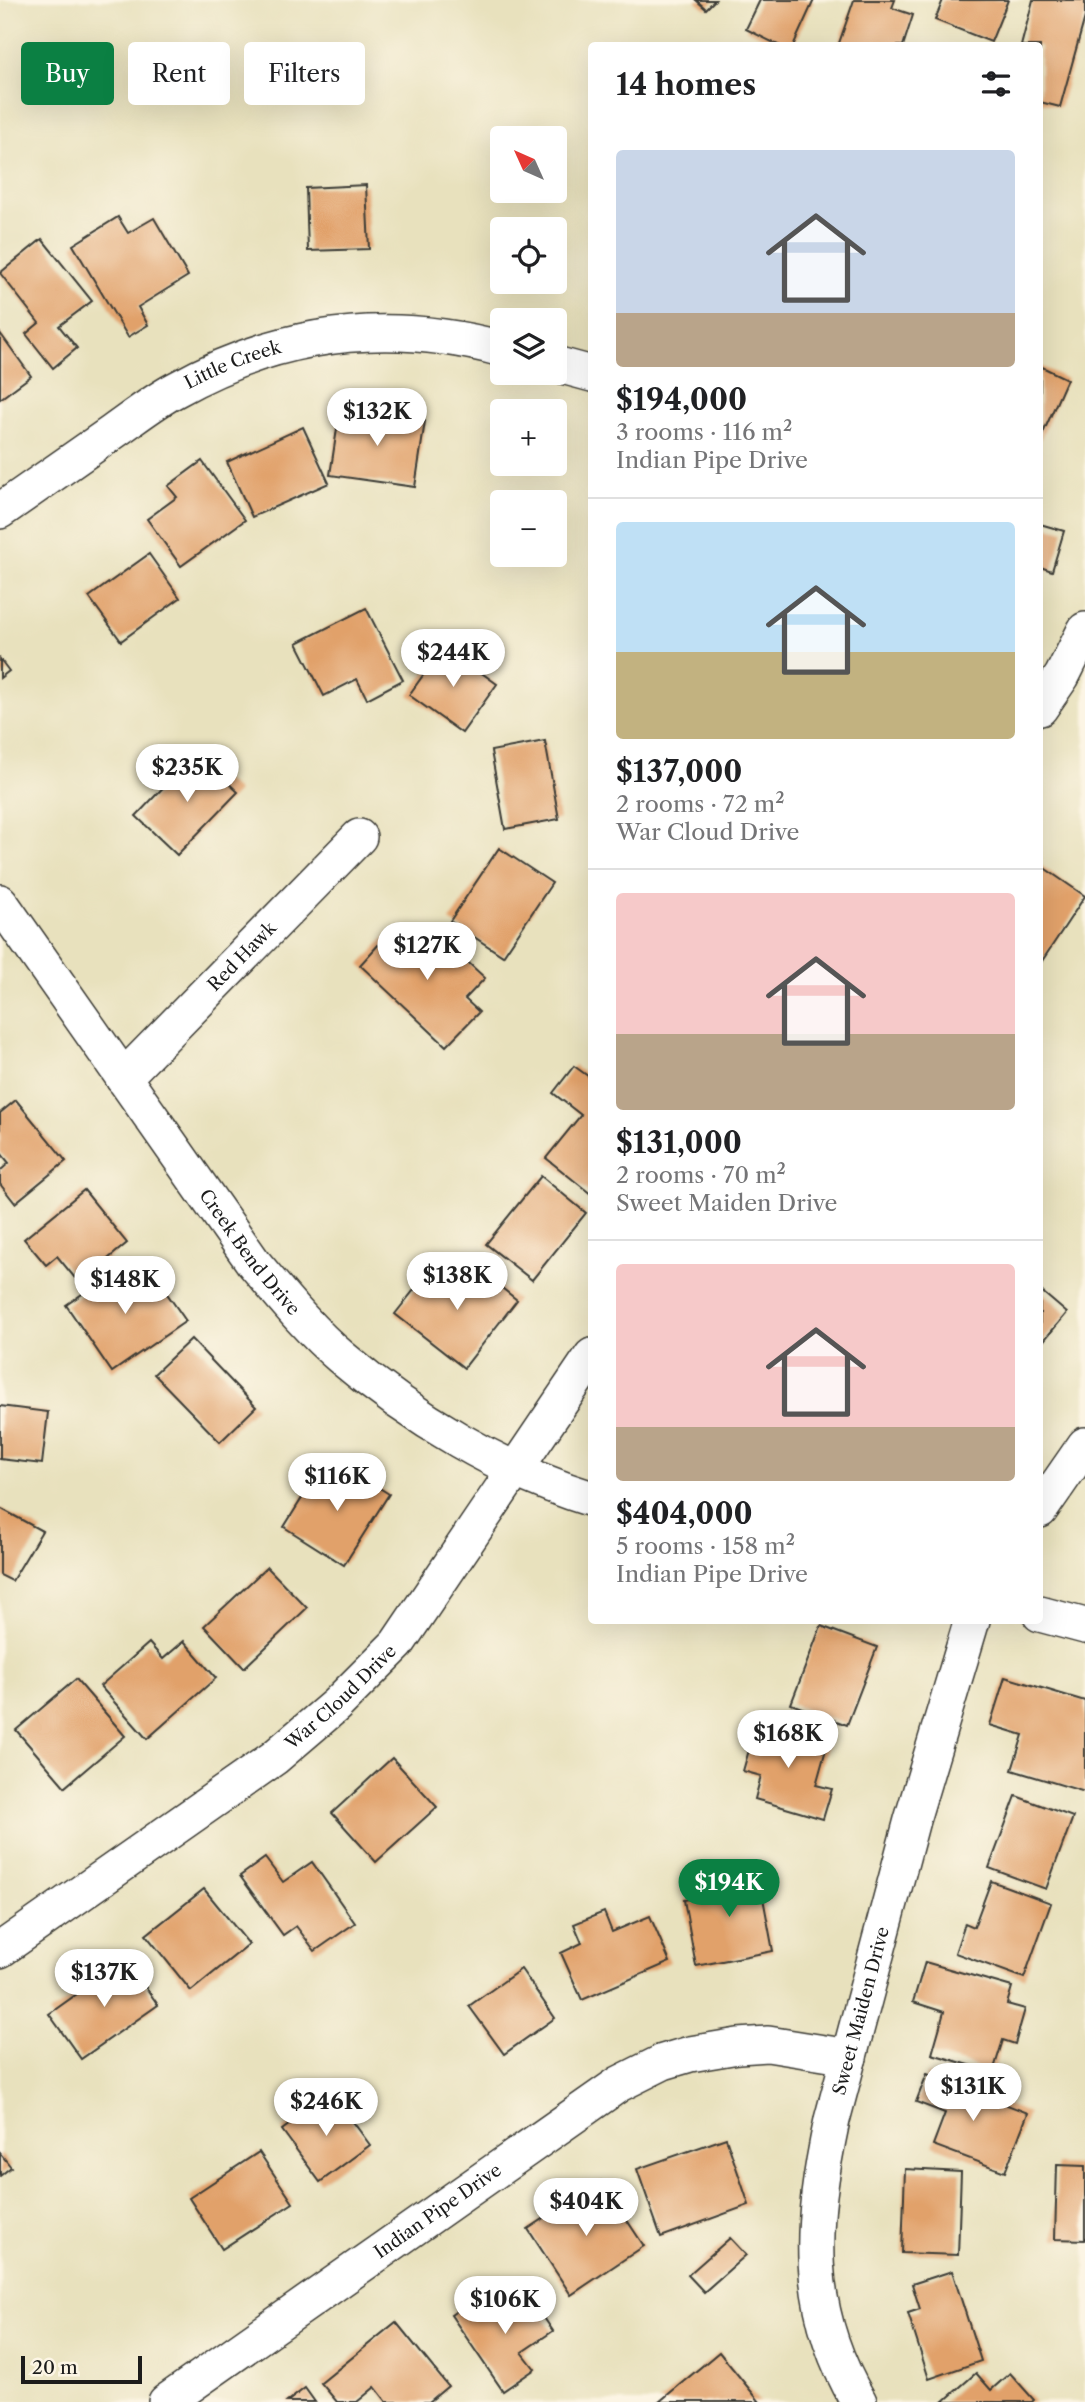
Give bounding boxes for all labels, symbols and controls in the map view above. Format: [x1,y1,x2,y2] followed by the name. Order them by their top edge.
[21,42,114,105] chip: Buy
[128,42,230,105] chip: Rent
[244,42,365,105] chip: Filters
[977,65,1015,103] icon: filters
[616,66,756,103] text: 14 homes
[490,126,567,203] north arrow
[490,126,567,567] map controls
[753,195,879,321] icon: home
[490,217,567,294] button: locate
[490,308,567,385] button: layers
[181,336,285,394] street label: Little Creek
[616,381,747,418] text: $194,000
[328,388,426,448] pin: $132K
[343,397,411,425] text: $132K
[490,399,567,476] button: +
[616,418,792,446] text: 3 rooms · 116 m²
[616,446,808,474] text: Indian Pipe Drive
[490,490,567,567] button: −
[753,567,879,693] icon: home
[404,630,502,689] pin: $244K
[417,638,489,666] text: $244K
[138,744,236,804] pin: $235K
[152,753,222,781] text: $235K
[616,753,742,790] text: $137,000
[616,790,785,818] text: 2 rooms · 72 m²
[616,818,799,846] text: War Cloud Drive
[203,916,282,996] street label: Red Hawk
[378,922,476,982] pin: $127K
[393,931,461,959] text: $127K
[753,938,879,1064] icon: home
[616,1124,742,1161] text: $131,000
[616,1161,786,1189] text: 2 rooms · 70 m²
[194,1185,304,1320] street label: Creek Bend Drive
[616,1189,837,1217] text: Sweet Maiden Drive
[408,1252,506,1312] pin: $138K
[76,1256,174,1316] pin: $148K
[423,1261,491,1289] text: $138K
[90,1265,160,1293] text: $148K
[753,1309,879,1435] icon: home
[288,1454,386,1513] pin: $116K
[304,1462,370,1490] text: $116K
[616,1495,753,1532] text: $404,000
[616,1532,795,1560] text: 5 rooms · 158 m²
[616,1560,808,1588] text: Indian Pipe Drive
[280,1640,401,1755] street label: War Cloud Drive
[739,1710,837,1770] pin: $168K
[753,1719,823,1747] text: $168K
[680,1860,778,1919] pin: $194K
[695,1868,763,1896] text: $194K
[828,1924,894,2098] street label: Sweet Maiden Drive
[55,1950,153,2009] pin: $137K
[71,1958,137,1986] text: $137K
[924,2064,1022,2123] pin: $131K
[941,2072,1005,2100] text: $131K
[277,2078,375,2138] pin: $246K
[290,2087,362,2115] text: $246K
[370,2159,506,2263] street label: Indian Pipe Drive
[537,2178,635,2238] pin: $404K
[549,2187,623,2215] text: $404K
[456,2276,554,2336] pin: $106K
[470,2285,540,2313] text: $106K
[21,2353,142,2385] scale bar
[32,2356,78,2379] text: 20 m

